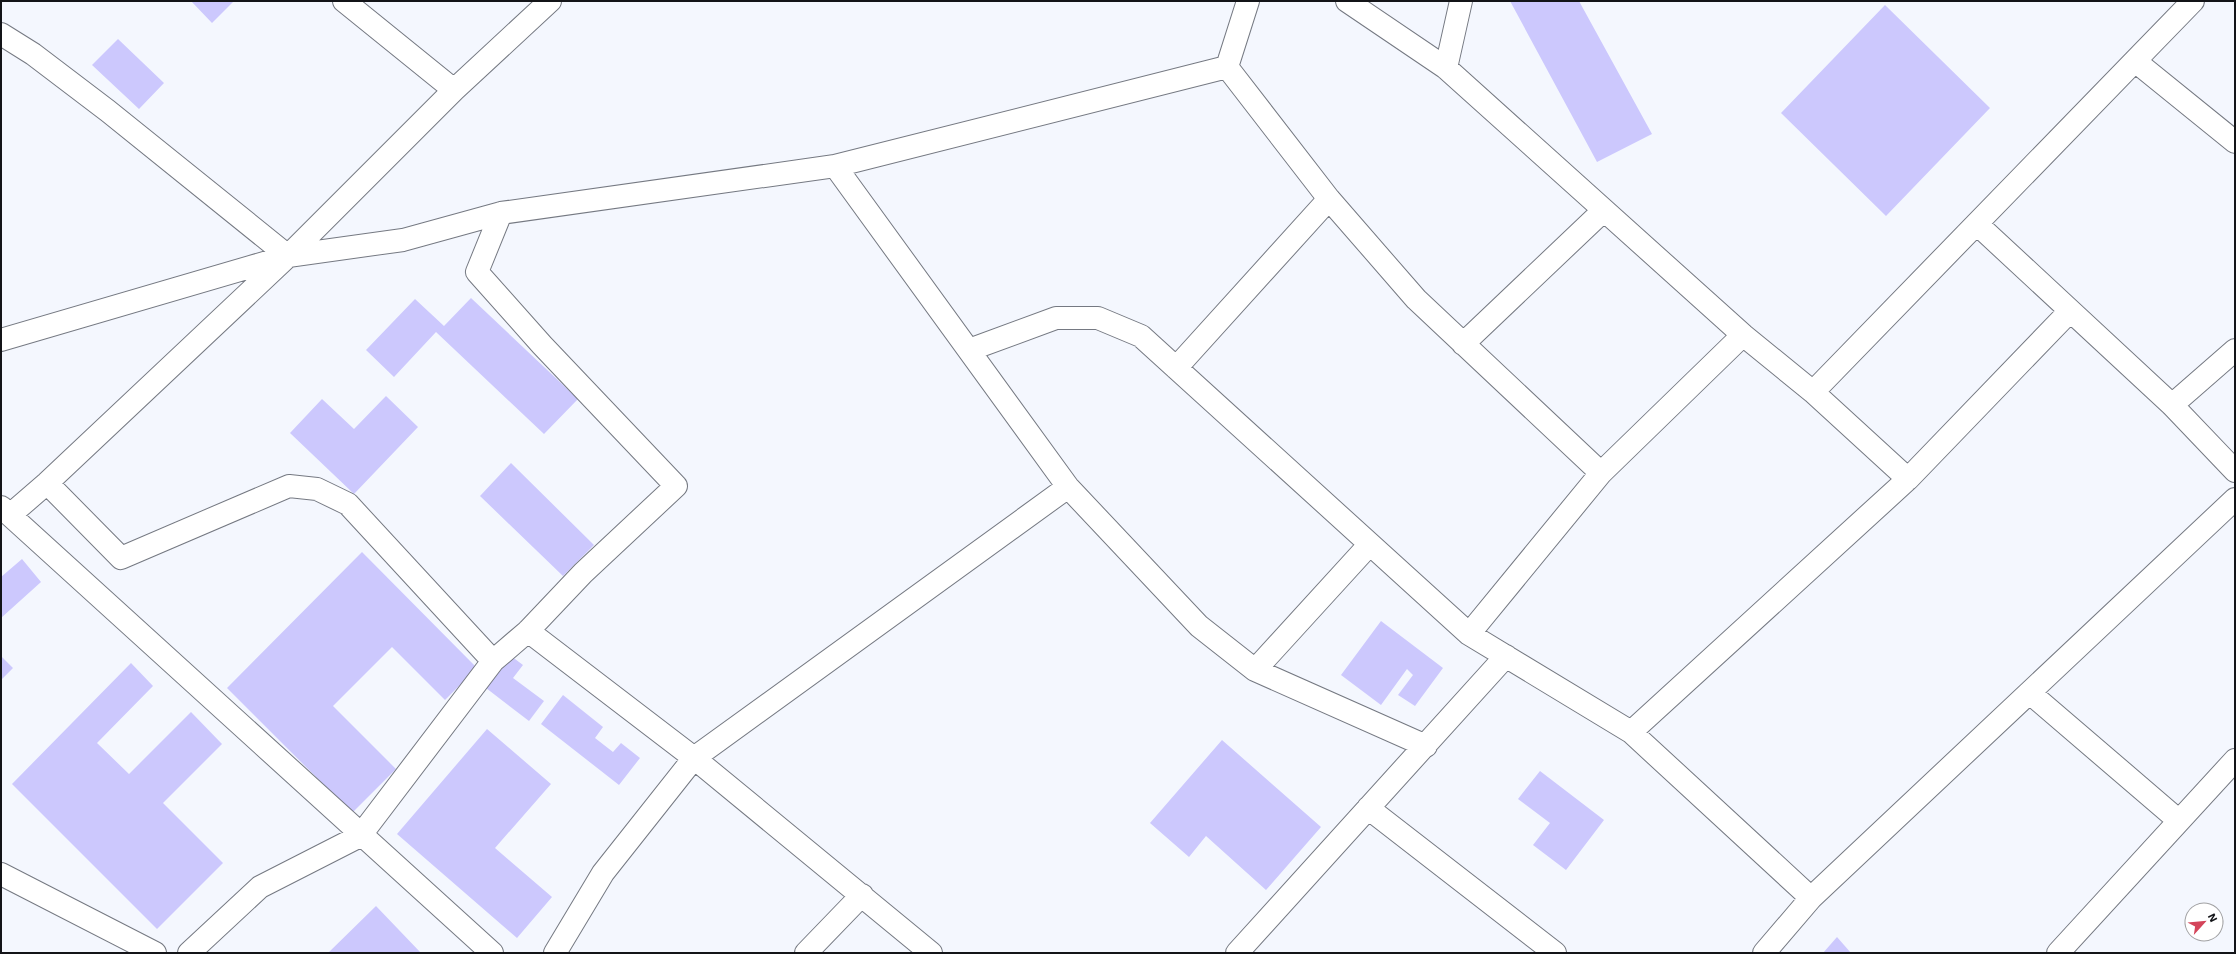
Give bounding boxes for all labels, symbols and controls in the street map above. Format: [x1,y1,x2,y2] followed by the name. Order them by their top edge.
[2184,902,2224,942] north arrow
[2205,911,2220,924] text: N

